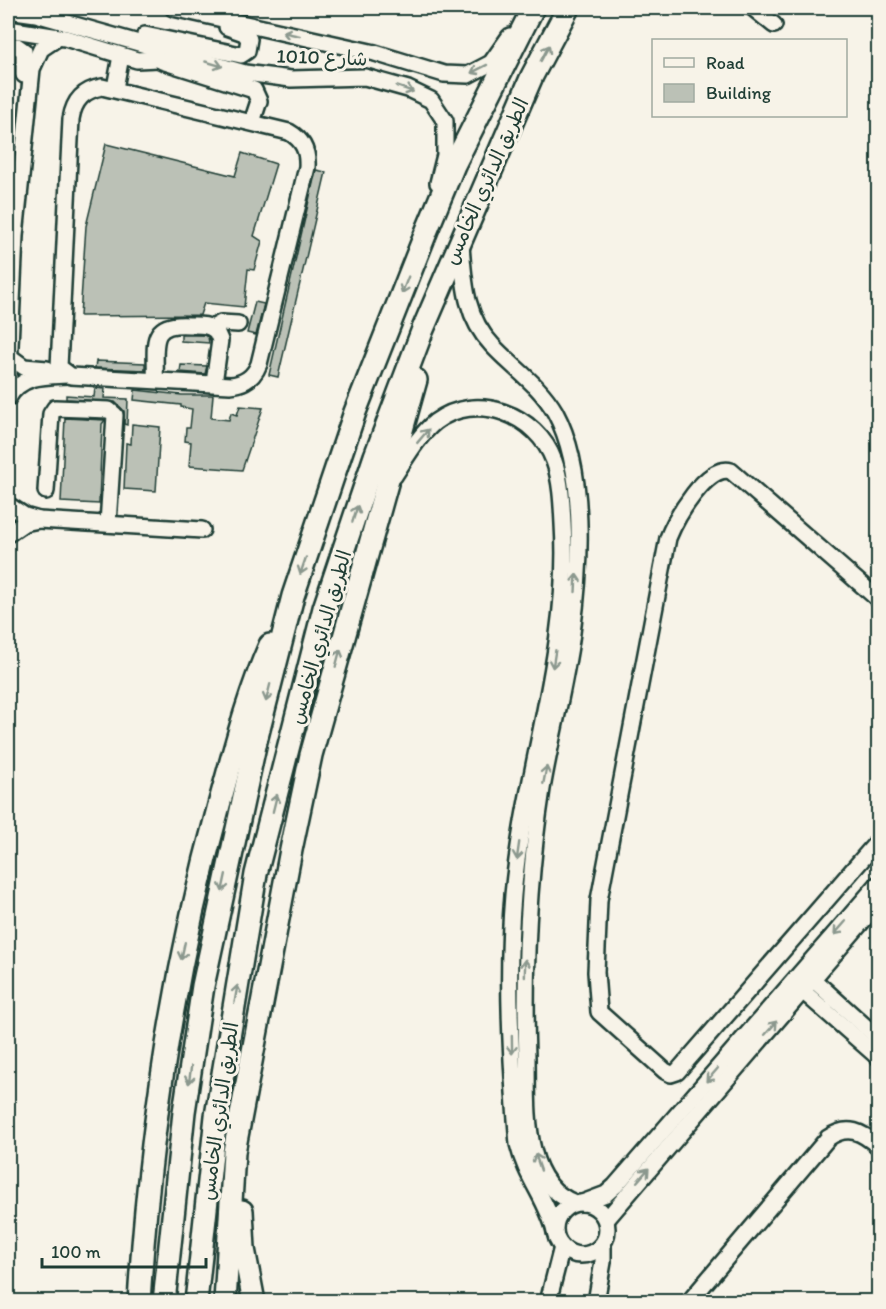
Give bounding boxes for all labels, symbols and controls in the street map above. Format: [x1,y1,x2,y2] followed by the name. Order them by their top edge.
[282,27,301,39] one-way arrow
[652,39,847,117] legend
[276,43,368,73] street label: شارع 1010
[540,44,551,62] one-way arrow
[706,52,745,74] text: Road
[204,59,223,70] one-way arrow
[471,64,489,75] one-way arrow
[706,82,772,104] text: Building
[395,84,414,95] one-way arrow
[439,94,536,269] street label: الطريق الدائري الخامس
[399,275,410,293] one-way arrow
[416,428,429,444] one-way arrow
[351,505,362,524] one-way arrow
[284,547,359,727] street label: الطريق الدائري الخامس
[296,556,307,575] one-way arrow
[571,573,582,593] one-way arrow
[332,649,344,668] one-way arrow
[548,649,559,668] one-way arrow
[262,683,274,702] one-way arrow
[540,765,551,785] one-way arrow
[269,794,281,813] one-way arrow
[513,840,524,860] one-way arrow
[218,873,229,892] one-way arrow
[833,920,847,935] one-way arrow
[176,942,188,961] one-way arrow
[519,959,531,979] one-way arrow
[231,984,242,1004] one-way arrow
[195,1020,246,1202] street label: الطريق الدائري الخامس
[764,1021,778,1036] one-way arrow
[506,1035,518,1055] one-way arrow
[184,1065,195,1084] one-way arrow
[705,1067,718,1083] one-way arrow
[531,1153,542,1172] one-way arrow
[636,1168,650,1183] one-way arrow
[42,1231,206,1269] scale bar
[51,1241,101,1263] text: 100 m

